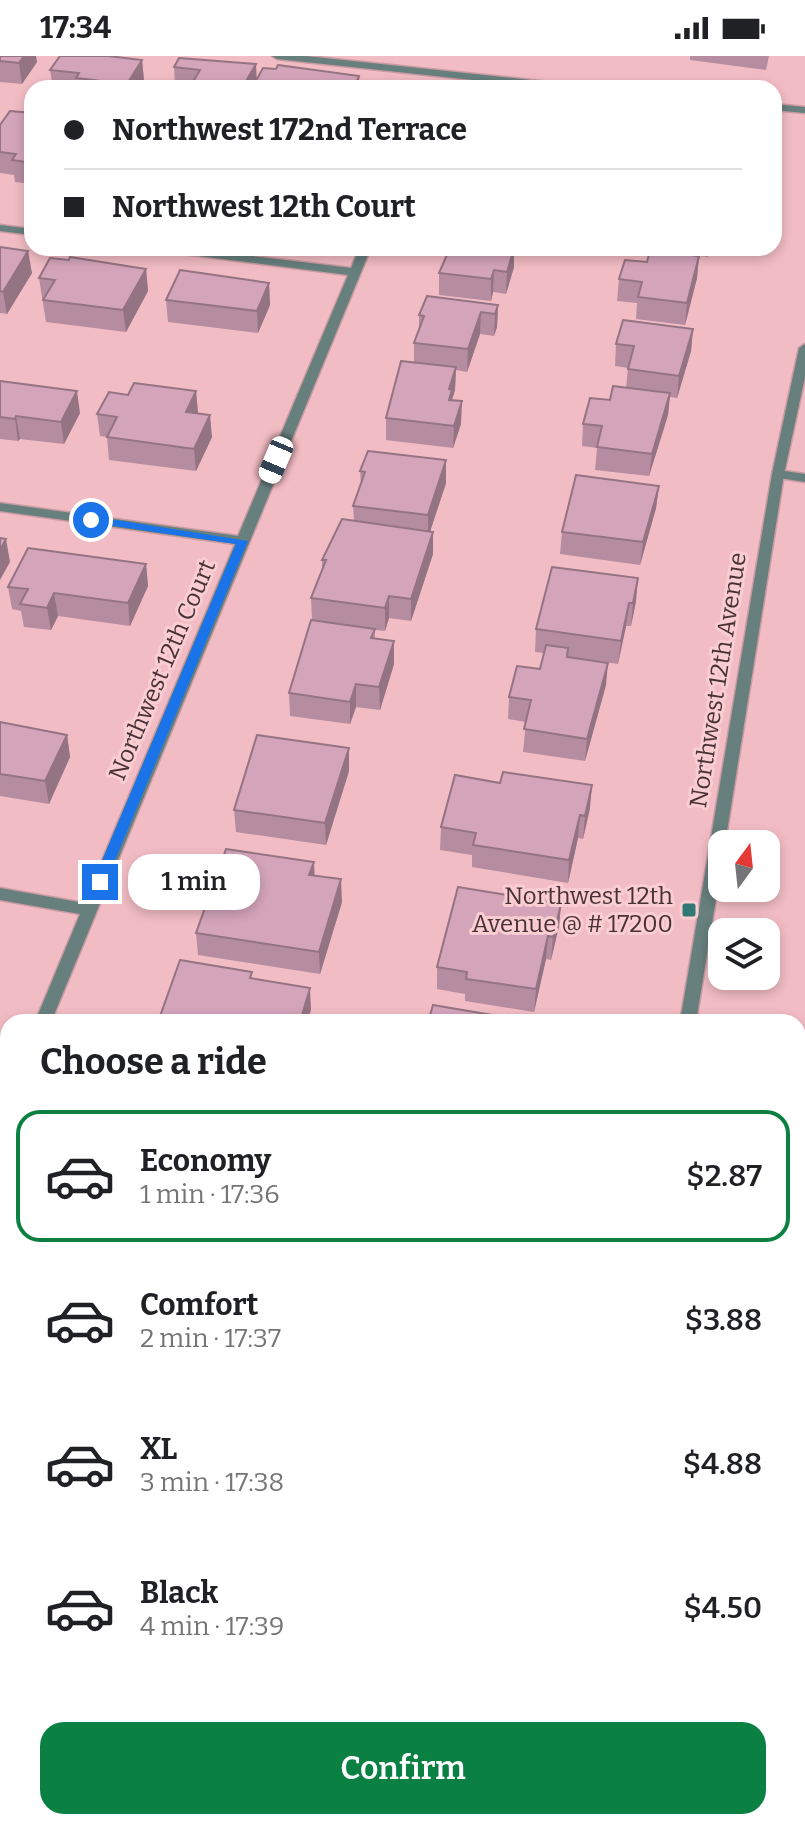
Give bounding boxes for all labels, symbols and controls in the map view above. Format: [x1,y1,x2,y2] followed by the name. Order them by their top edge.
[40,10,111,46] text: 17:34
[112,112,467,148] text: Northwest 172nd Terrace
[112,189,416,225] text: Northwest 12th Court
[256,433,296,487] car
[73,502,109,538] route start
[684,550,752,810] street label: Northwest 12th Avenue
[103,555,221,784] street label: Northwest 12th Court
[708,830,780,902] north arrow
[708,830,780,990] map controls
[128,854,260,910] callout: 1 min
[82,864,118,900] route end
[161,866,227,897] text: 1 min
[472,882,673,938] place label: Northwest 12th Avenue @ # 17200
[680,901,698,919] marker: Northwest 12th Avenue @ # 17200
[708,918,780,990] button: layers
[40,1040,267,1084] text: Choose a ride
[44,1140,116,1212] icon: car
[140,1143,271,1179] text: Economy
[686,1158,762,1194] text: $2.87
[140,1179,280,1210] text: 1 min · 17:36
[44,1284,116,1356] icon: car
[140,1287,258,1323] text: Comfort
[685,1302,762,1338] text: $3.88
[140,1323,281,1354] text: 2 min · 17:37
[44,1428,116,1500] icon: car
[140,1431,177,1467] text: XL
[683,1446,762,1482] text: $4.88
[140,1467,284,1498] text: 3 min · 17:38
[44,1572,116,1644] icon: car
[140,1575,218,1611] text: Black
[683,1590,762,1626] text: $4.50
[140,1611,284,1642] text: 4 min · 17:39
[40,1722,766,1814] button: Confirm

